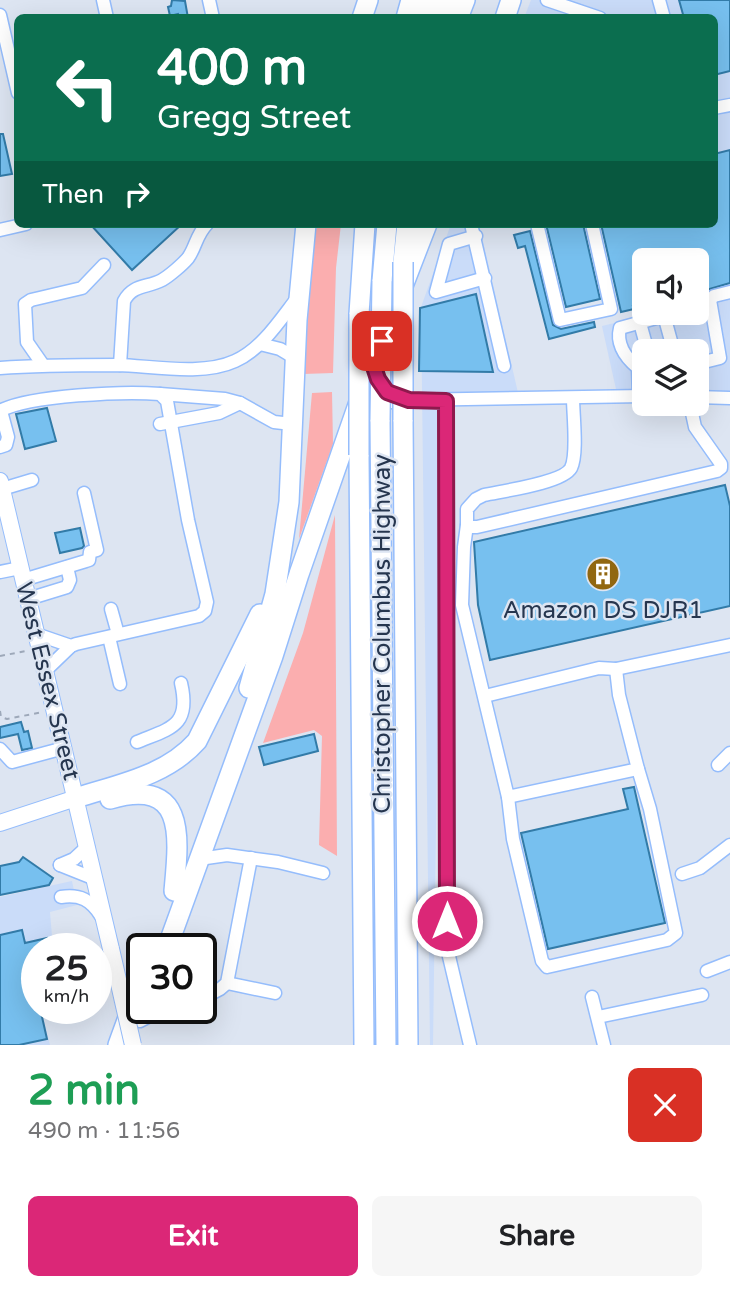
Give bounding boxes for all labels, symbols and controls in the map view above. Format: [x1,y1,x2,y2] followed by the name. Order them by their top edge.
[157,39,307,98] text: 400 m
[42,42,133,133] icon: left
[157,99,351,137] text: Gregg Street
[118,175,156,213] icon: right
[42,179,104,210] text: Then
[632,248,709,416] map controls
[632,248,709,325] button: sound
[352,311,412,371] pin
[363,322,401,360] icon: arrive
[632,339,709,416] button: layers
[368,454,397,814] street label: Christopher Columbus Highway
[584,555,622,593] building icon: Amazon DS DJR1
[9,579,86,783] street label: West Essex Street
[503,596,703,625] place label: Amazon DS DJR1
[410,884,484,958] position arrow
[126,933,217,1024] speed limit sign: 30
[45,948,88,990] text: 25
[44,985,89,1007] text: km/h
[28,1065,140,1116] text: 2 min
[628,1068,702,1142] button: close
[28,1117,180,1145] text: 490 m · 11:56
[28,1196,358,1276] button: Exit
[372,1196,702,1276] button: Share

